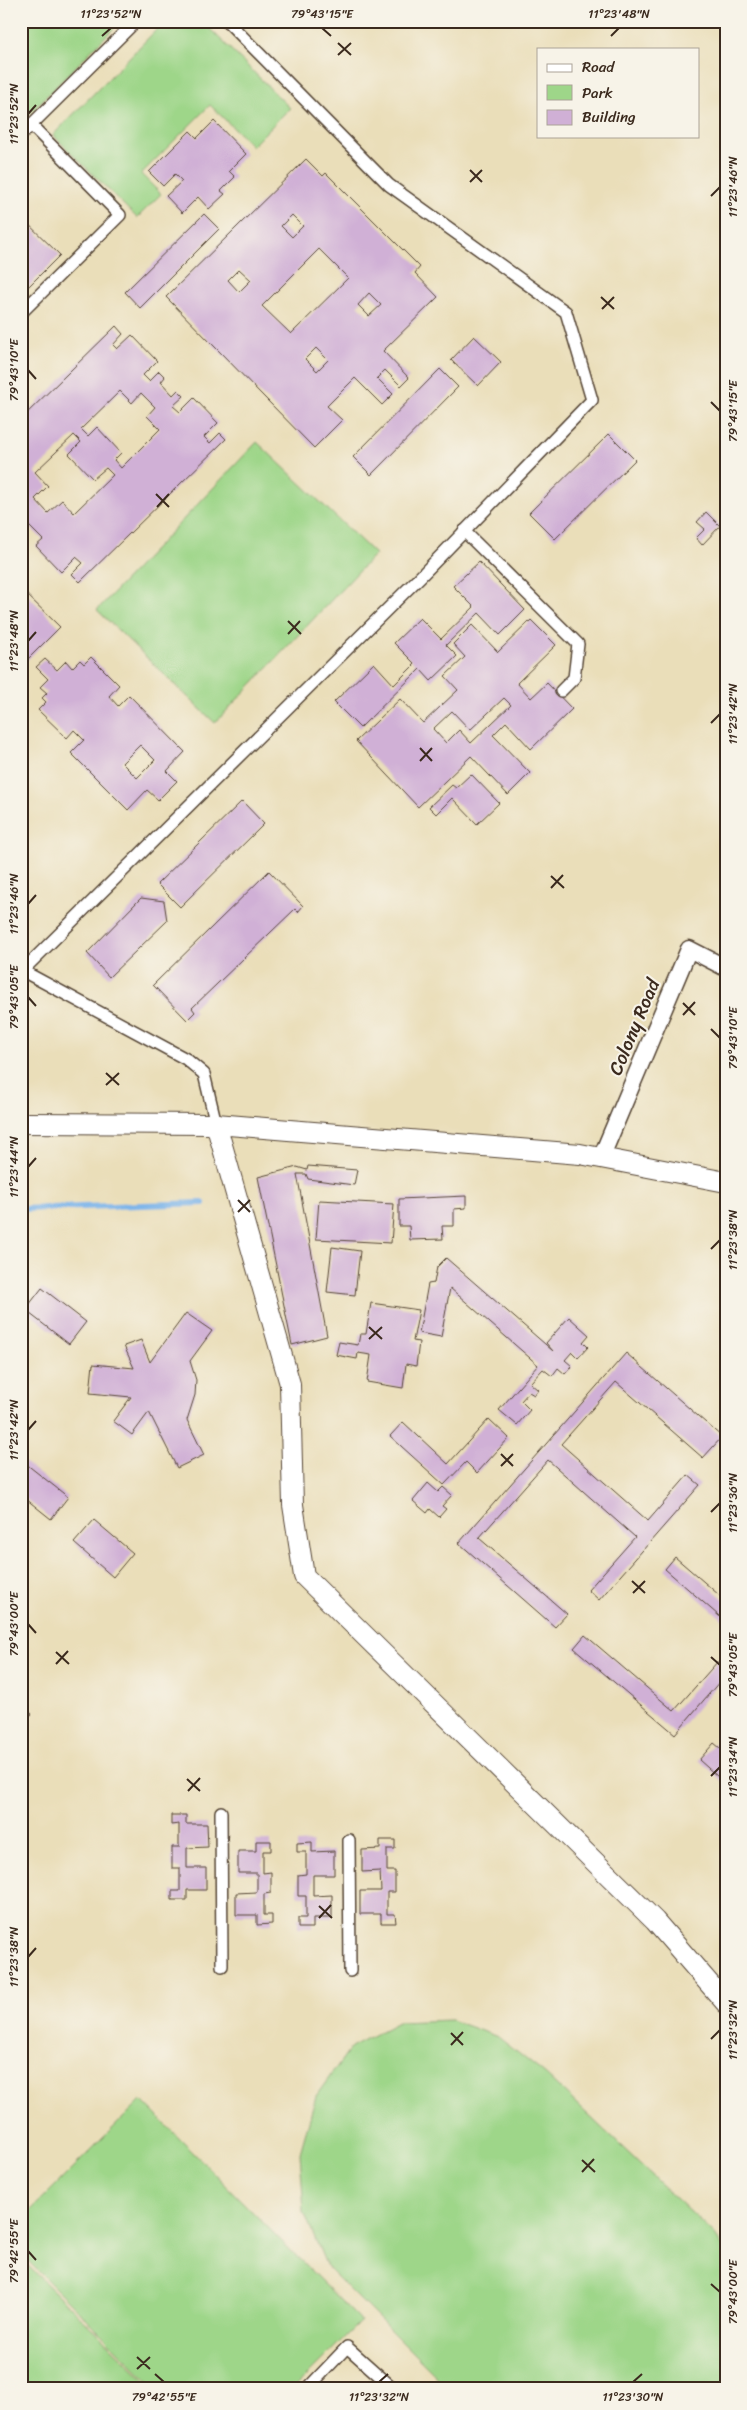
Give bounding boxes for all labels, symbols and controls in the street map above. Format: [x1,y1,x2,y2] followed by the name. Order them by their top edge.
[81,3,142,25] text: 11°23'52"N
[291,3,354,25] text: 79°43'15"E
[588,3,650,25] text: 11°23'48"N
[537,48,700,138] legend
[582,54,615,80] text: Road
[582,80,613,106] text: Park
[3,83,25,144] text: 11°23'52"N
[582,104,636,130] text: Building
[722,156,744,218] text: 11°23'46"N
[3,338,25,401] text: 79°43'10"E
[722,379,744,442] text: 79°43'15"E
[3,610,25,672] text: 11°23'48"N
[722,683,744,745] text: 11°23'42"N
[3,873,25,935] text: 11°23'46"N
[3,963,25,1029] text: 79°43'05"E
[599,972,670,1080] street label: Colony Road
[722,1006,744,1069] text: 79°43'10"E
[3,1135,25,1198] text: 11°23'44"N
[722,1209,744,1270] text: 11°23'38"N
[3,1399,25,1461] text: 11°23'42"N
[722,1472,744,1533] text: 11°23'36"N
[3,1590,25,1656] text: 79°43'00"E
[722,1631,744,1697] text: 79°43'05"E
[722,1736,744,1797] text: 11°23'34"N
[3,1926,25,1987] text: 11°23'38"N
[722,1999,744,2060] text: 11°23'32"N
[3,2217,25,2283] text: 79°42'55"E
[722,2258,744,2324] text: 79°43'00"E
[132,2386,198,2408] text: 79°42'55"E
[349,2386,410,2408] text: 11°23'32"N
[603,2386,664,2408] text: 11°23'30"N

